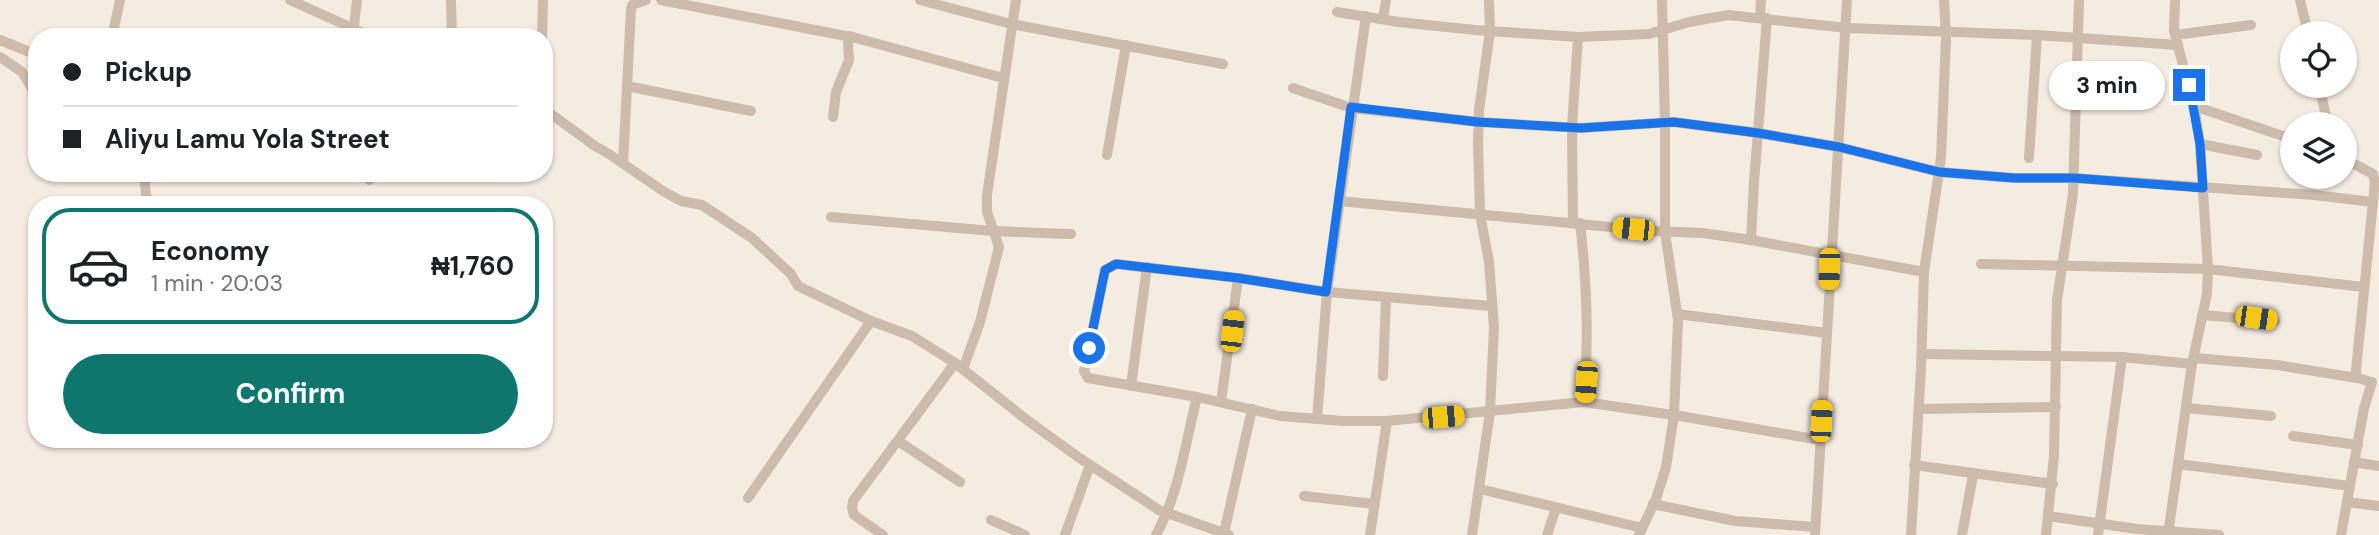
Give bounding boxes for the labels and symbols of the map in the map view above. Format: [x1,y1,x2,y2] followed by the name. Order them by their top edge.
[2049,60,2164,110] callout: 3 min
[2173,69,2205,101] route end
[1612,216,1655,242] car
[1818,248,1841,290] car
[2234,305,2279,331] car
[1220,309,1245,353] car
[1073,332,1105,364] route start
[1575,360,1598,404] car
[1810,399,1833,443] car
[1422,405,1465,429] car

